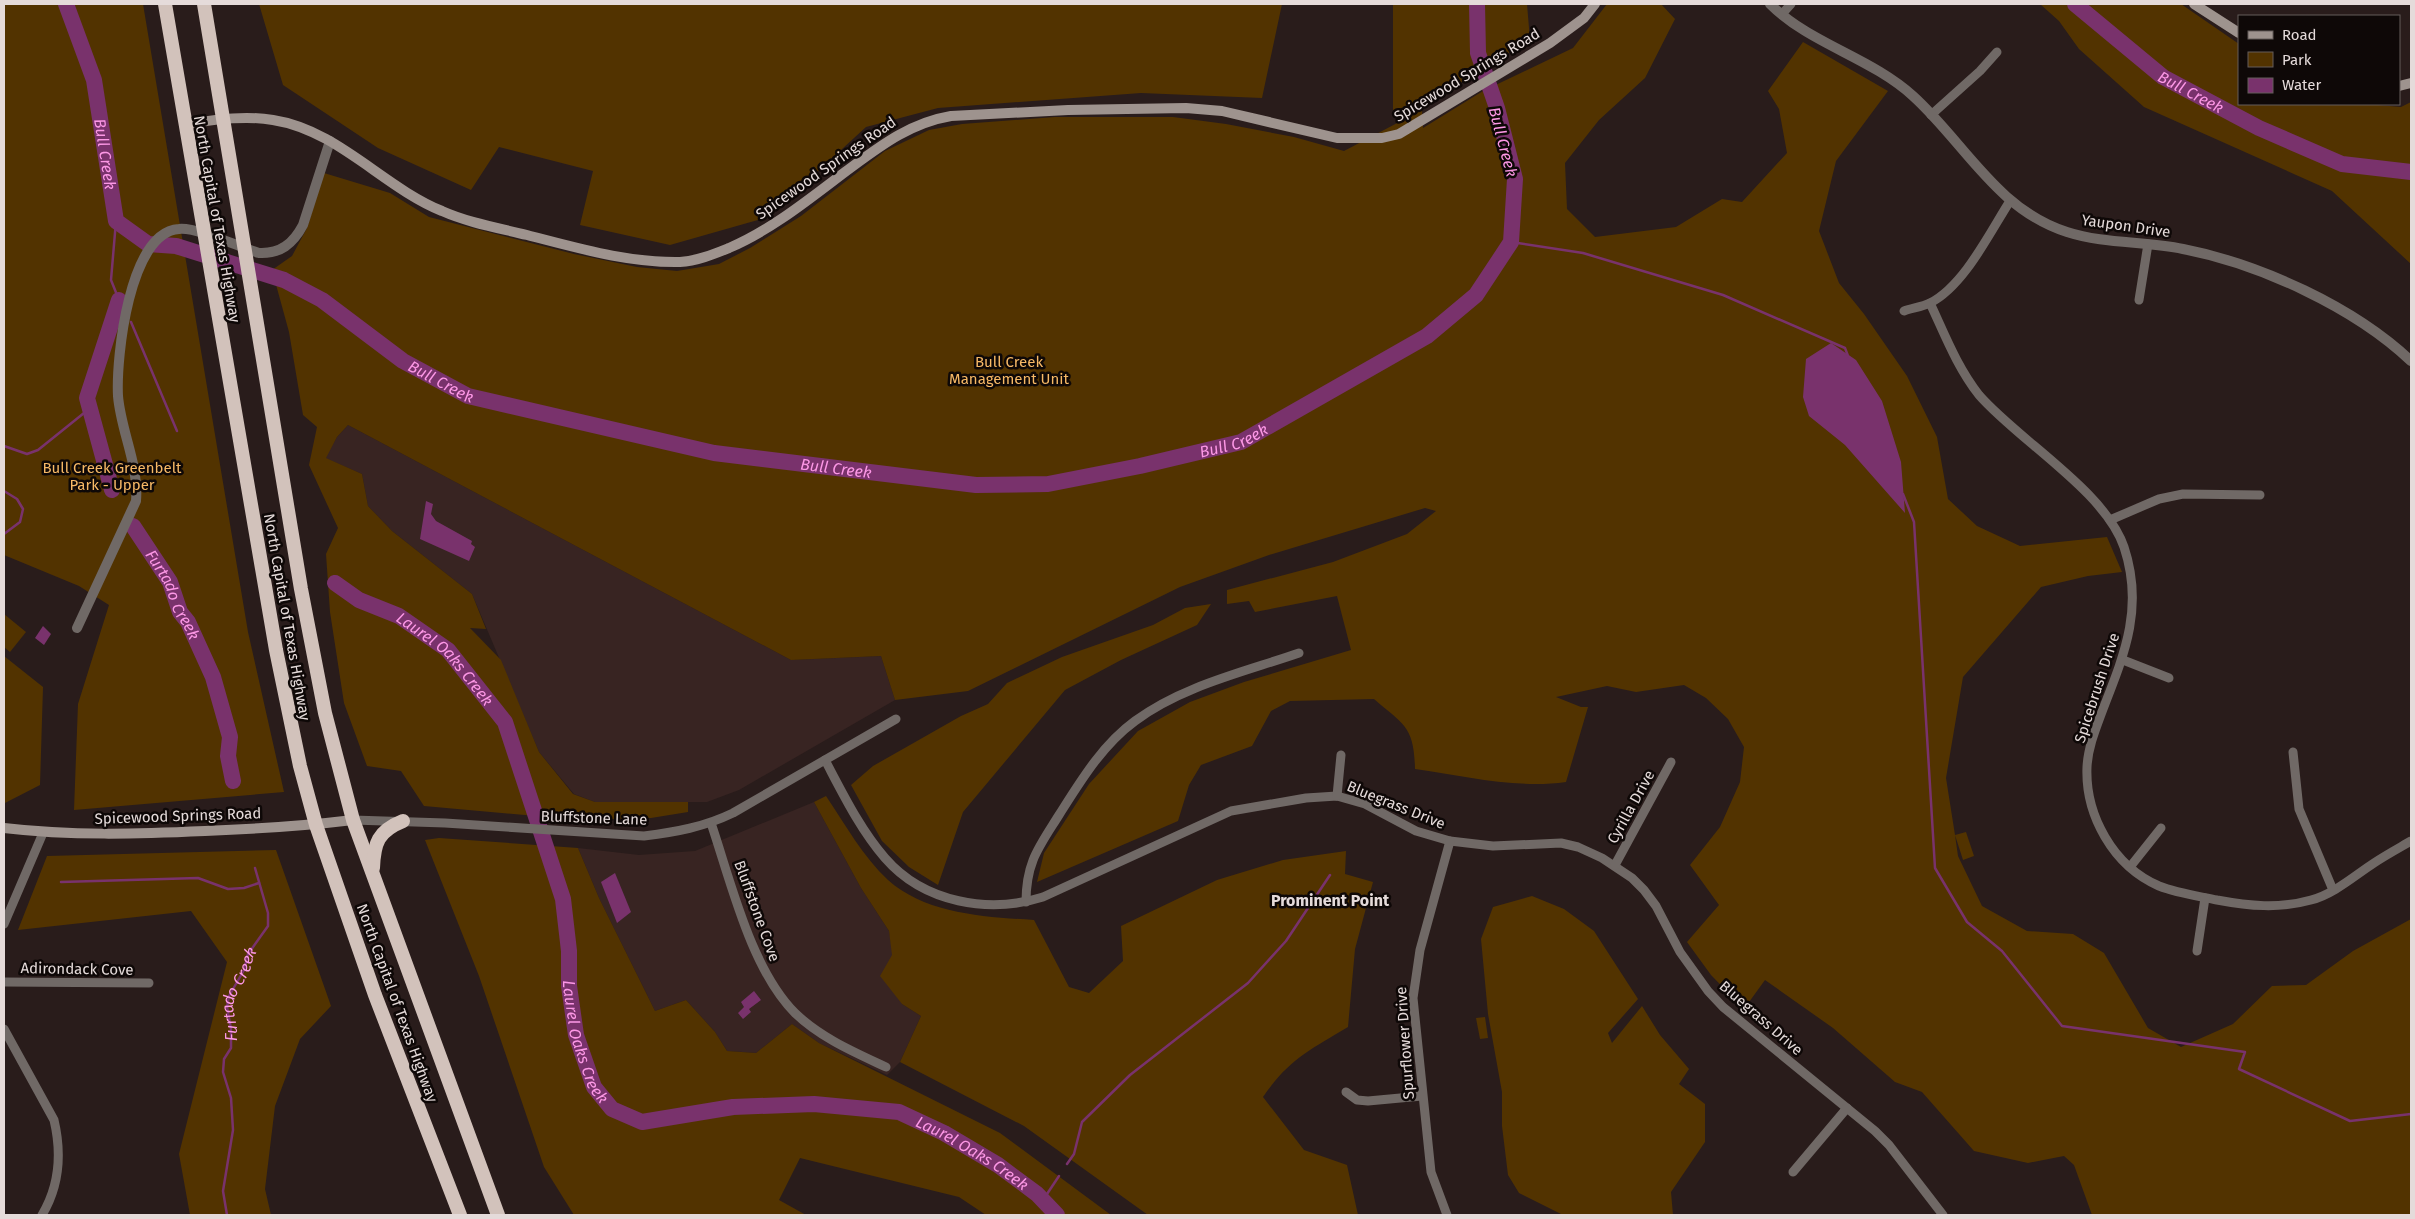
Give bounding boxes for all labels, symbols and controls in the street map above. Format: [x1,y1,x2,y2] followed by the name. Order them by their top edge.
[2238,15,2400,105] legend
[1391,24,1543,126] street label: Spicewood Springs Road
[2282,26,2317,44] text: Road
[2282,51,2312,69] text: Park
[2155,67,2227,117] water label: Bull Creek
[2282,76,2321,94] text: Water
[1485,105,1522,179] water label: Bull Creek
[753,113,899,223] street label: Spicewood Springs Road
[190,114,244,325] street label: North Capital of Texas Highway
[91,117,121,191] water label: Bull Creek
[2080,211,2172,241] street label: Yaupon Drive
[949,353,1070,388] park label: Bull Creek Management Unit
[405,356,476,407] water label: Bull Creek
[1197,419,1271,461] water label: Bull Creek
[799,454,873,482] water label: Bull Creek
[43,459,182,494] park label: Bull Creek Greenbelt Park - Upper
[260,512,314,723] street label: North Capital of Texas Highway
[142,546,204,643] water label: Furtado Creek
[393,608,498,709] water label: Laurel Oaks Creek
[2071,631,2123,745] street label: Spicebrush Drive
[1603,767,1659,847] street label: Cyrilla Drive
[1344,777,1448,833] street label: Bluegrass Drive
[94,804,262,828] street label: Spicewood Springs Road
[540,807,648,829] street label: Bluffstone Lane
[730,858,784,964] street label: Bluffstone Cove
[1271,891,1390,910] district label: Prominent Point
[353,901,442,1105] street label: North Capital of Texas Highway
[217,942,260,1041] water label: Furtado Creek
[20,959,134,979] street label: Adirondack Cove
[1716,977,1806,1059] street label: Bluegrass Drive
[560,980,613,1107] water label: Laurel Oaks Creek
[1392,986,1418,1100] street label: Spurflower Drive
[913,1112,1033,1194] water label: Laurel Oaks Creek

